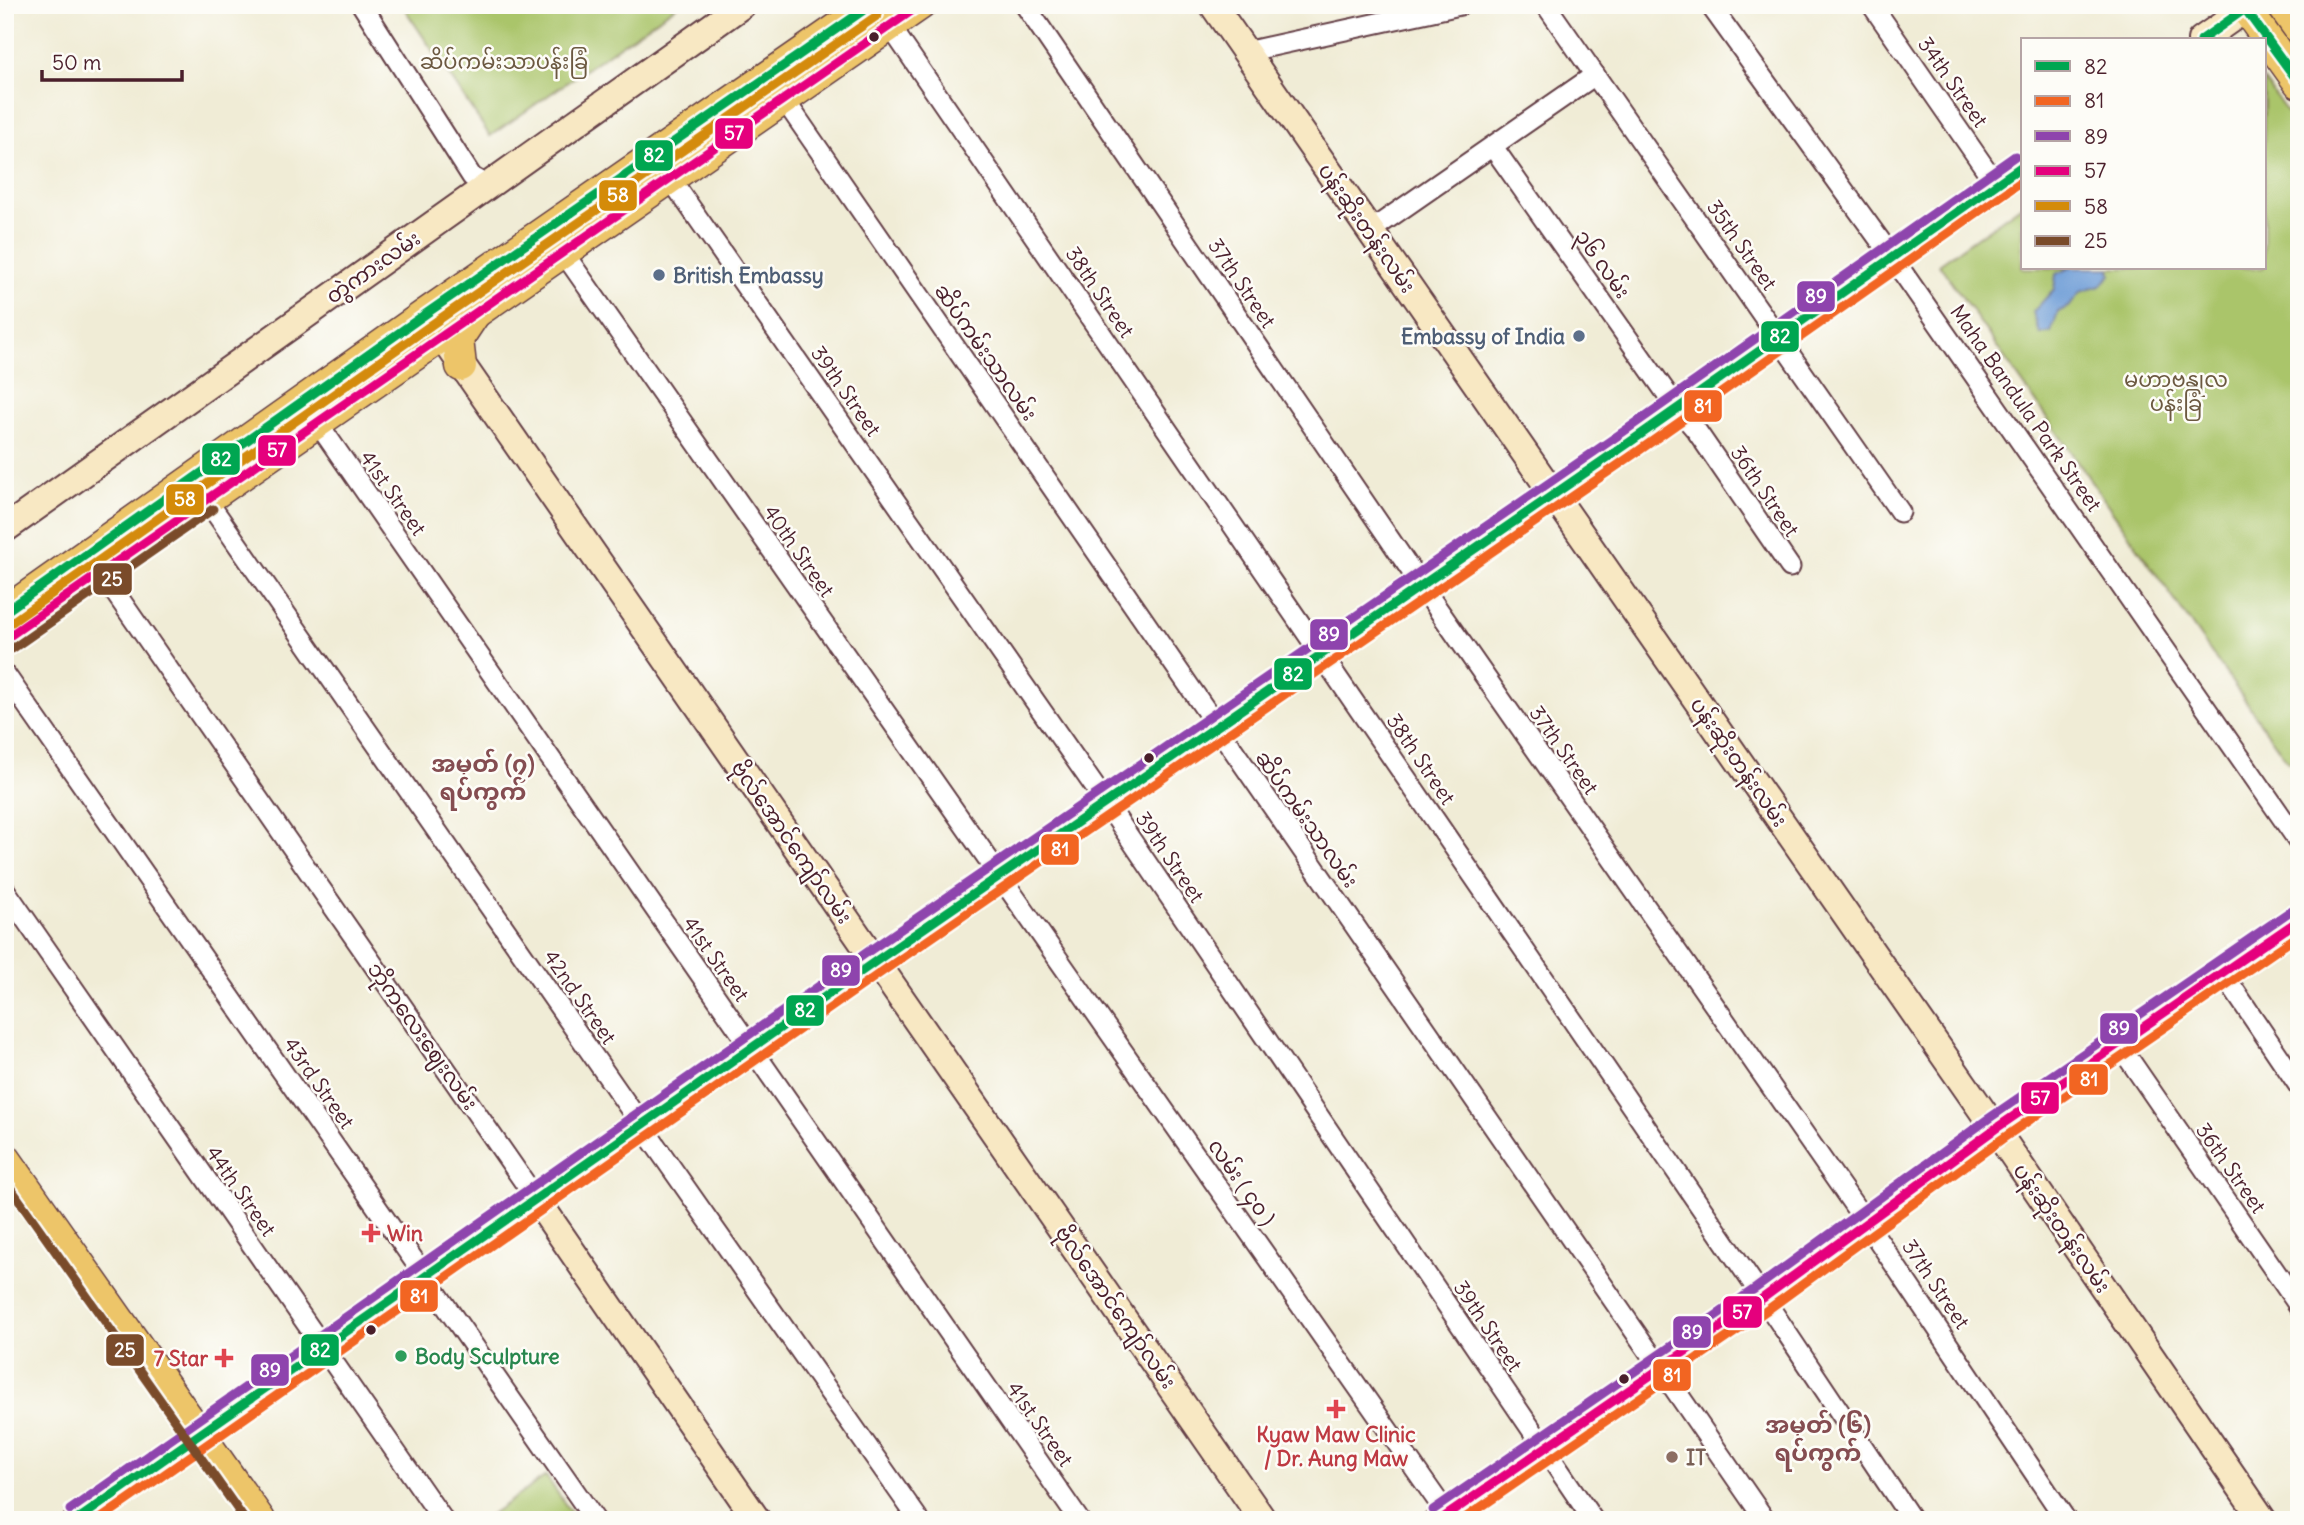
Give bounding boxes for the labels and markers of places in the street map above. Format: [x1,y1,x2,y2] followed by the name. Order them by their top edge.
[867,30,881,44] unlabelled marker
[673,262,824,289] place label: British Embassy
[651,267,667,283] marker: British Embassy
[1401,323,1565,350] place label: Embassy of India
[1571,328,1587,344] marker: Embassy of India
[1142,751,1156,765] unlabelled marker
[387,1220,423,1247] place label: Win
[361,1223,381,1243] marker: Win
[364,1323,378,1337] unlabelled marker
[415,1343,560,1370] place label: Body Sculpture
[154,1345,208,1372] place label: 7 Star
[214,1348,234,1368] marker: 7 Star
[393,1348,409,1364] marker: Body Sculpture
[1617,1372,1631,1386] unlabelled marker
[1326,1399,1346,1419] marker: Kyaw Maw Clinic / Dr. Aung Maw
[1256,1421,1416,1472] place label: Kyaw Maw Clinic / Dr. Aung Maw
[1686,1444,1706,1471] place label: IT
[1664,1449,1680,1465] marker: IT

